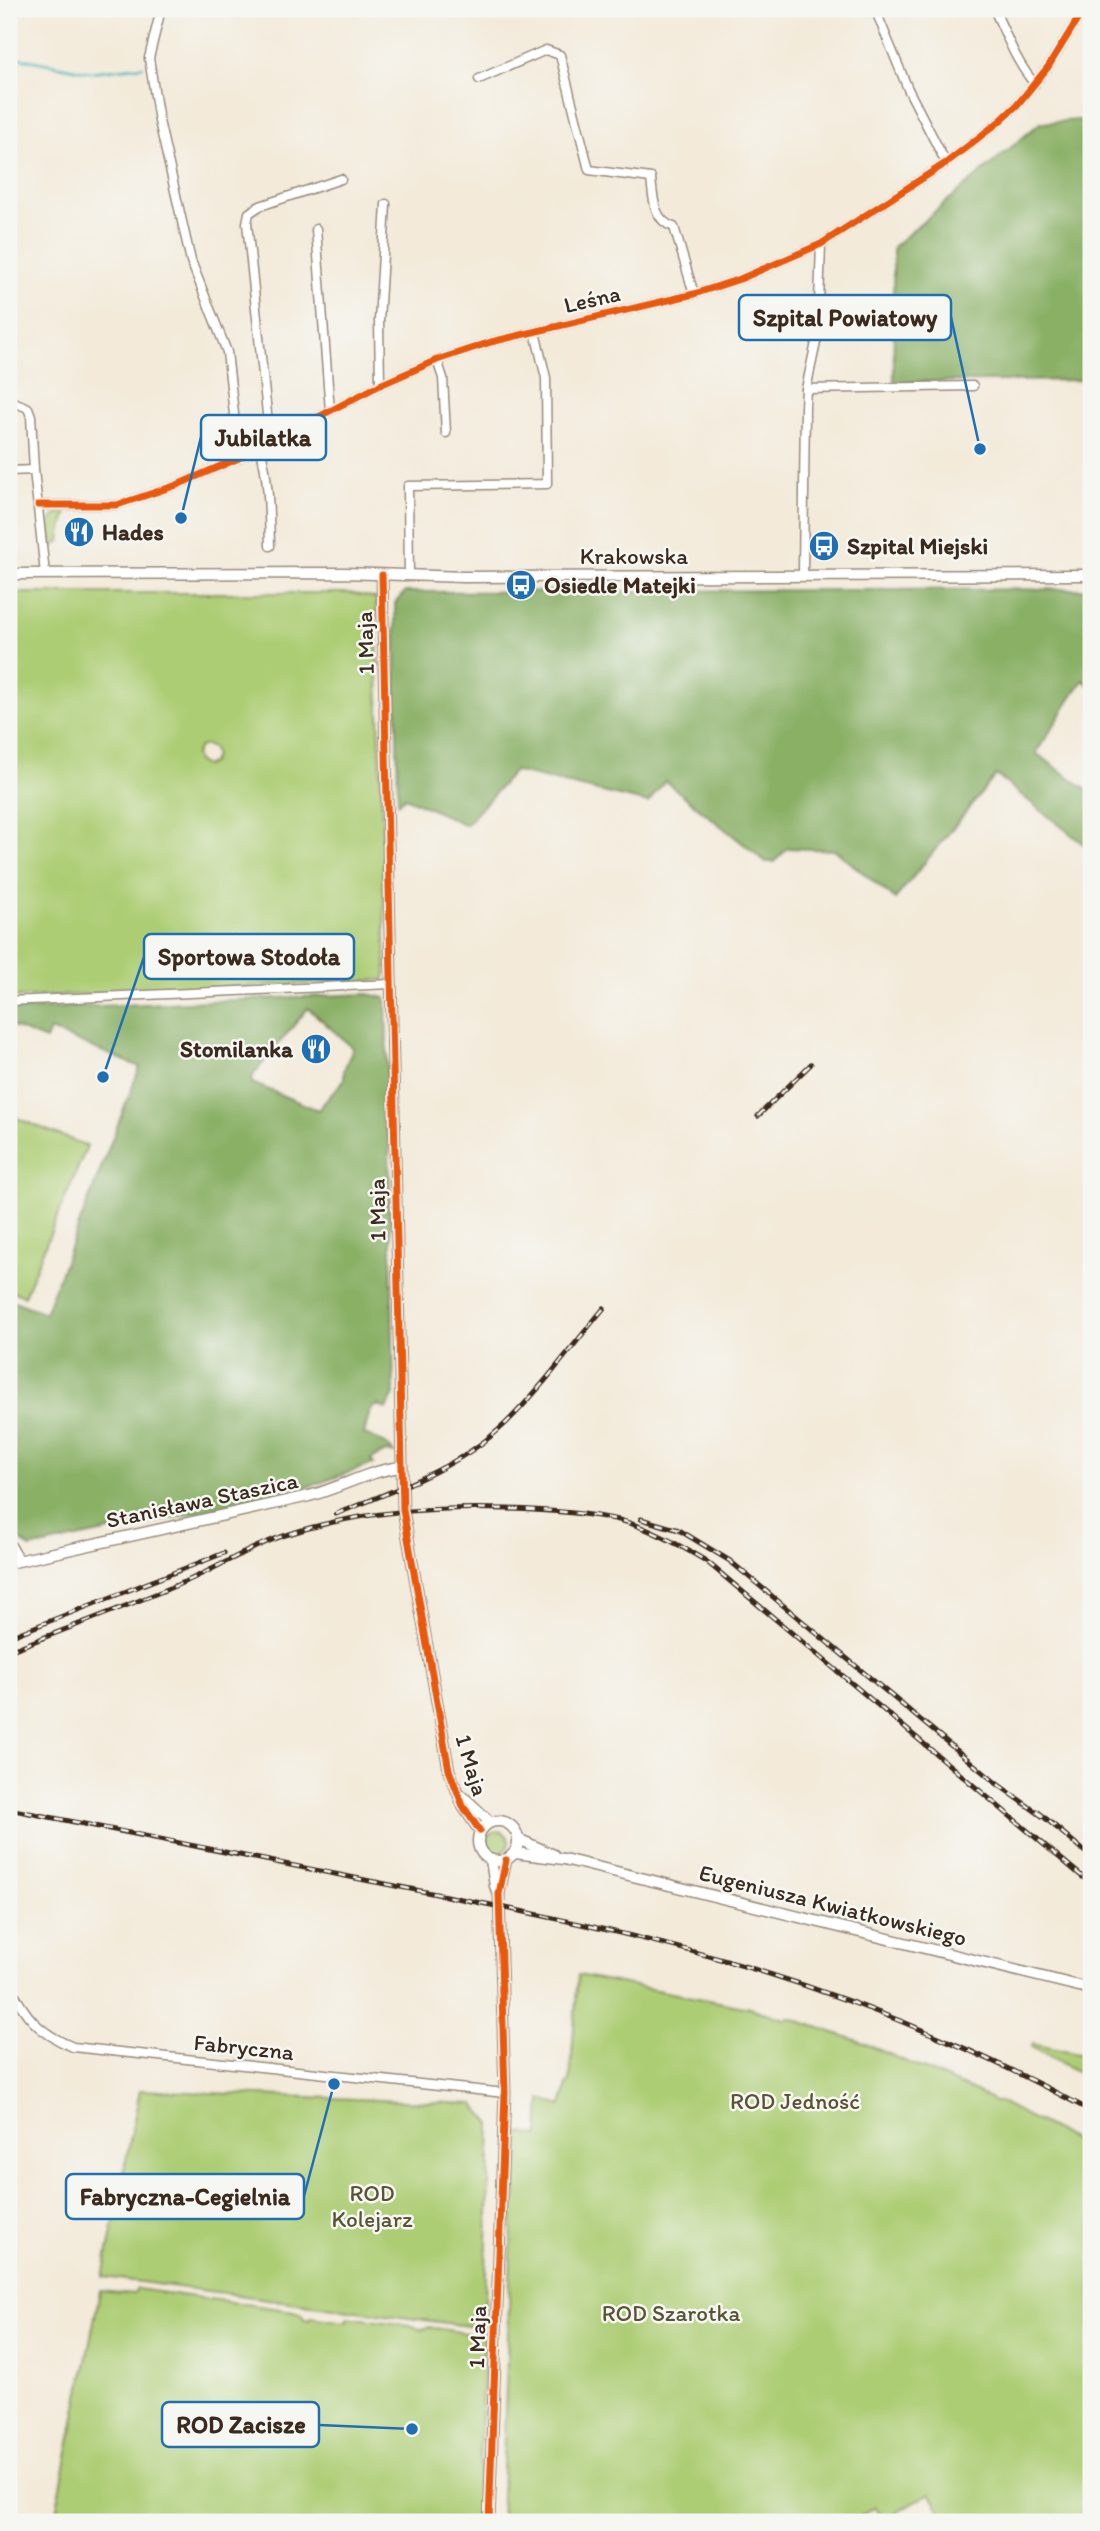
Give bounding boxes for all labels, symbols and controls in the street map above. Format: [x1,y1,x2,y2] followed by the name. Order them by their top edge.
[561,279,623,319] street label: Leśna
[739,295,951,340] callout: Szpital Powiatowy
[753,303,938,333] text: Szpital Powiatowy
[201,415,326,460] callout: Jubilatka
[214,423,312,452] text: Jubilatka
[62,515,96,549] restaurant icon: Hades
[102,518,164,546] place label: Hades
[807,529,841,563] bus stop icon: Szpital Miejski
[847,532,988,560] place label: Szpital Miejski
[580,542,688,570] street label: Krakowska
[504,568,538,602] bus stop icon: Osiedle Matejki
[544,571,696,599] place label: Osiedle Matejki
[350,611,380,675] street label: 1 Maja
[144,934,354,979] callout: Sportowa Stodoła
[158,942,341,972] text: Sportowa Stodoła
[299,1032,333,1066] restaurant icon: Stomilanka
[180,1035,294,1063] place label: Stomilanka
[362,1178,392,1242] street label: 1 Maja
[104,1466,301,1534] street label: Stanisława Staszica
[449,1731,495,1799] street label: 1 Maja
[696,1858,970,1952] street label: Eugeniusza Kwiatkowskiego
[192,2028,296,2066] street label: Fabryczna
[730,2087,860,2115] park label: ROD Jedność
[66,2174,304,2219] callout: Fabryczna-Cegielnia
[331,2179,413,2233] park label: ROD Kolejarz
[80,2182,291,2212] text: Fabryczna-Cegielnia
[602,2299,740,2327] park label: ROD Szarotka
[462,2305,492,2369] street label: 1 Maja
[162,2402,319,2447] callout: ROD Zacisze
[176,2410,306,2439] text: ROD Zacisze

